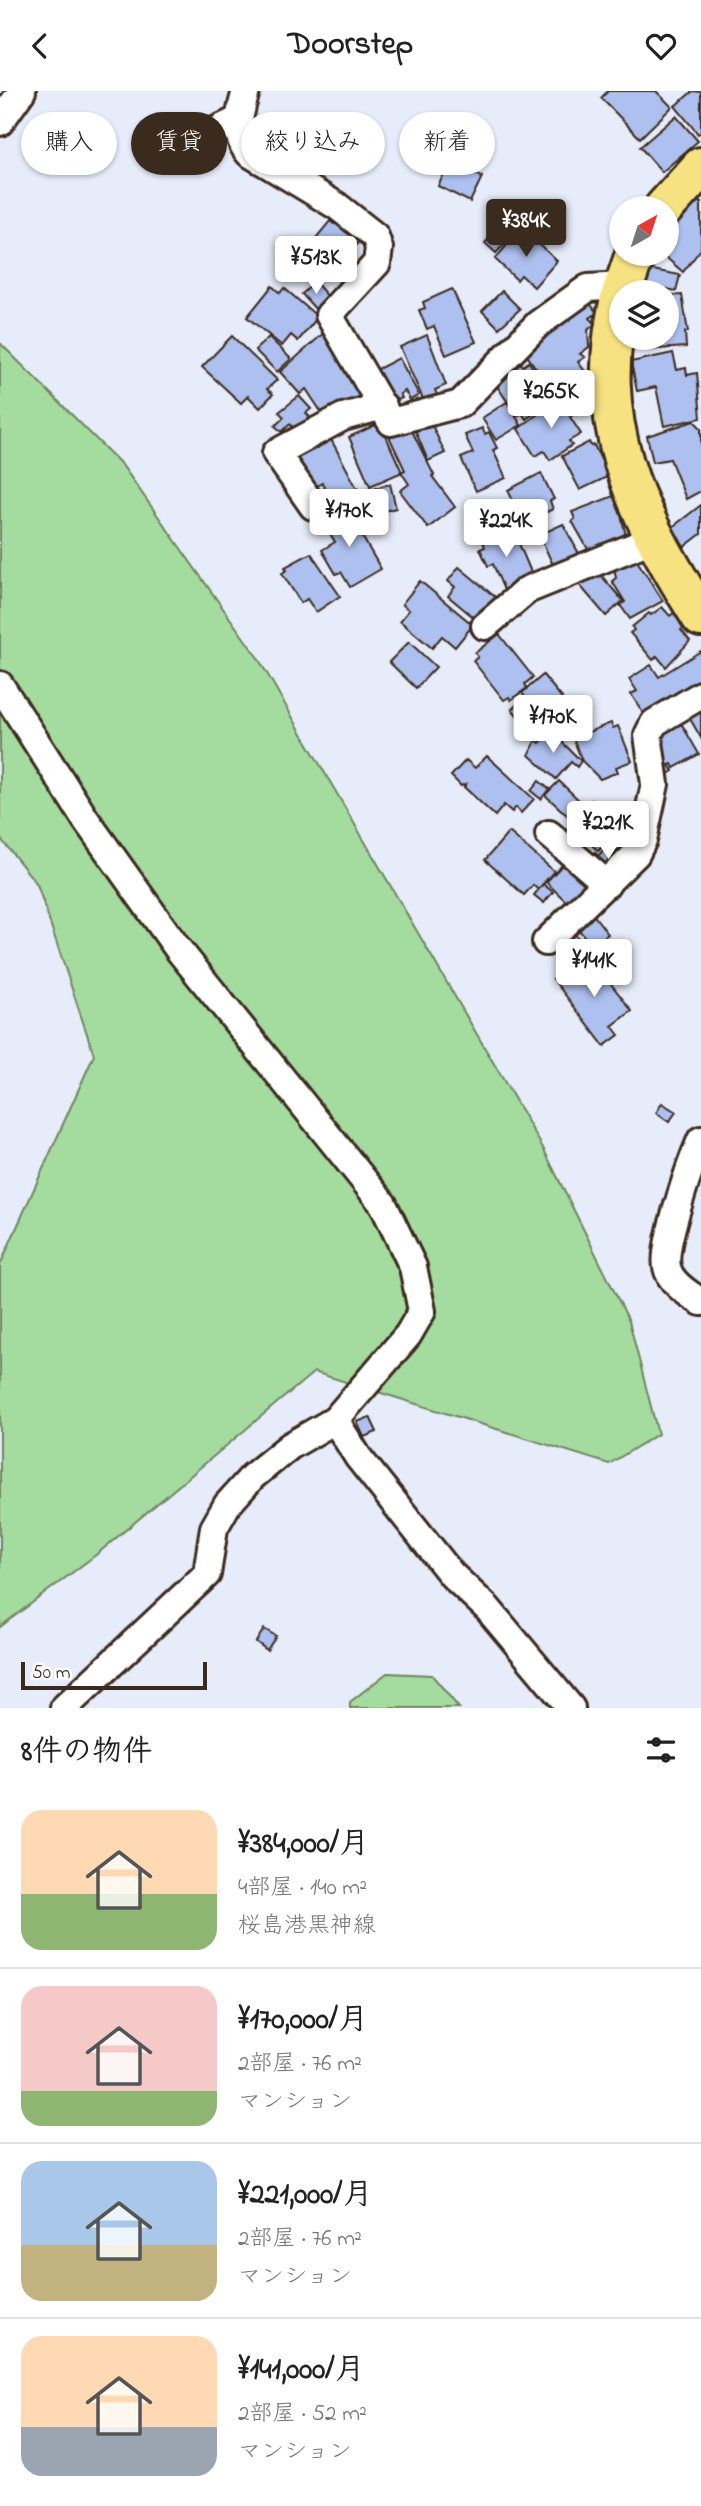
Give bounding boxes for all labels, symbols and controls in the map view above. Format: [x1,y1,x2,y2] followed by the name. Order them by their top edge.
[288,22,413,69] text: Doorstep
[21,27,59,65] icon: back
[642,27,680,65] icon: heart
[21,112,117,175] chip: 購入
[131,112,227,175] chip: 賃貸
[241,112,385,175] chip: 絞り込み
[399,112,495,175] chip: 新着
[609,196,679,266] north arrow
[609,196,679,350] map controls
[477,199,575,259] pin: ¥384K
[502,205,550,238] text: ¥384K
[267,237,365,296] pin: ¥513K
[291,242,341,275] text: ¥513K
[609,280,679,350] button: layers
[502,371,600,430] pin: ¥265K
[524,376,578,409] text: ¥265K
[300,489,398,549] pin: ¥170K
[326,495,372,528] text: ¥170K
[457,499,555,559] pin: ¥224K
[480,505,532,538] text: ¥224K
[504,695,602,755] pin: ¥170K
[530,701,576,734] text: ¥170K
[559,801,657,861] pin: ¥221K
[583,807,633,840] text: ¥221K
[545,939,643,999] pin: ¥141K
[572,945,616,978] text: ¥141K
[21,1659,206,1691] scale bar
[32,1660,71,1687] text: 50 m
[21,1731,152,1775] text: 8件の物件
[642,1731,680,1769] icon: filters
[238,1823,369,1867] text: ¥384,000/月
[77,1838,161,1922] icon: home
[238,1872,367,1905] text: 4部屋 · 140 m²
[238,1910,376,1943] text: 桜島港黒神線
[238,1999,368,2043] text: ¥170,000/月
[77,2014,161,2098] icon: home
[238,2048,362,2081] text: 2部屋 · 76 m²
[238,2086,352,2119] text: マンション
[238,2174,372,2218] text: ¥221,000/月
[77,2189,161,2273] icon: home
[238,2223,362,2256] text: 2部屋 · 76 m²
[238,2261,352,2294] text: マンション
[238,2349,364,2393] text: ¥141,000/月
[77,2364,161,2448] icon: home
[238,2398,367,2431] text: 2部屋 · 52 m²
[238,2436,352,2469] text: マンション

